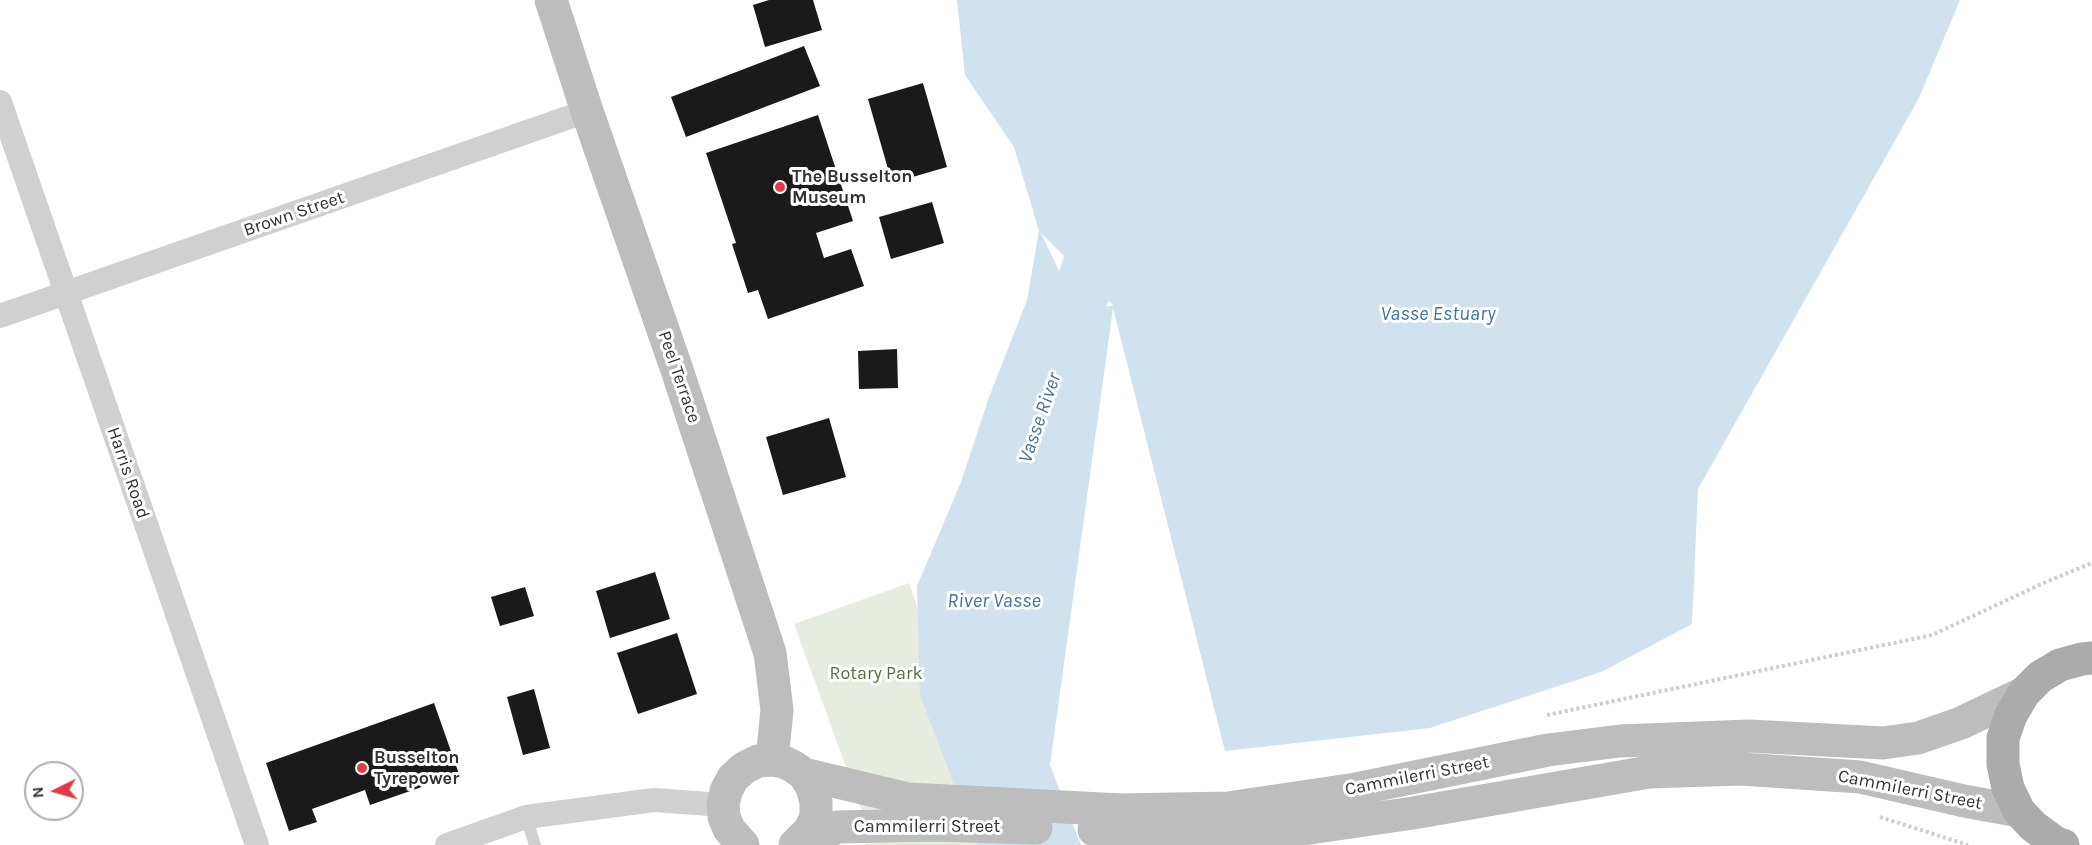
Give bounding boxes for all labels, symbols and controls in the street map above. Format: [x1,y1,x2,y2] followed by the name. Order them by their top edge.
[792,166,912,208] place label: The Busselton Museum
[773,180,787,194] marker: The Busselton Museum
[241,187,347,241] street label: Brown Street
[1381,302,1495,326] water label: Vasse Estuary
[653,328,705,426] street label: Peel Terrace
[1013,370,1067,466] water label: Vasse River
[102,424,154,522] street label: Harris Road
[947,589,1041,613] water label: River Vasse
[829,663,923,685] park label: Rotary Park
[374,747,459,789] place label: Busselton Tyrepower
[1343,751,1491,801] street label: Cammilerri Street
[24,761,84,821] north arrow
[355,761,369,775] marker: Busselton Tyrepower
[1836,765,1984,815] street label: Cammilerri Street
[28,786,48,799] text: N
[854,816,1000,838] street label: Cammilerri Street

